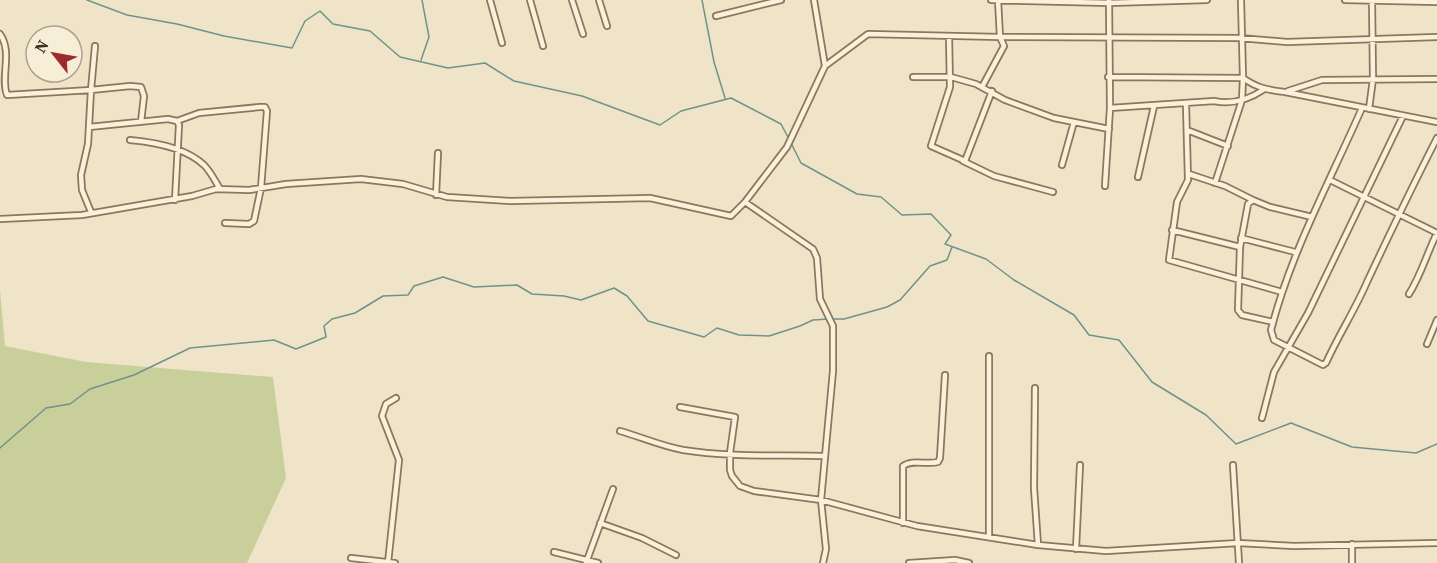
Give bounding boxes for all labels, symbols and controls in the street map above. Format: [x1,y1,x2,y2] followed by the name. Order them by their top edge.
[24,24,84,84] north arrow
[29,35,54,57] text: N

